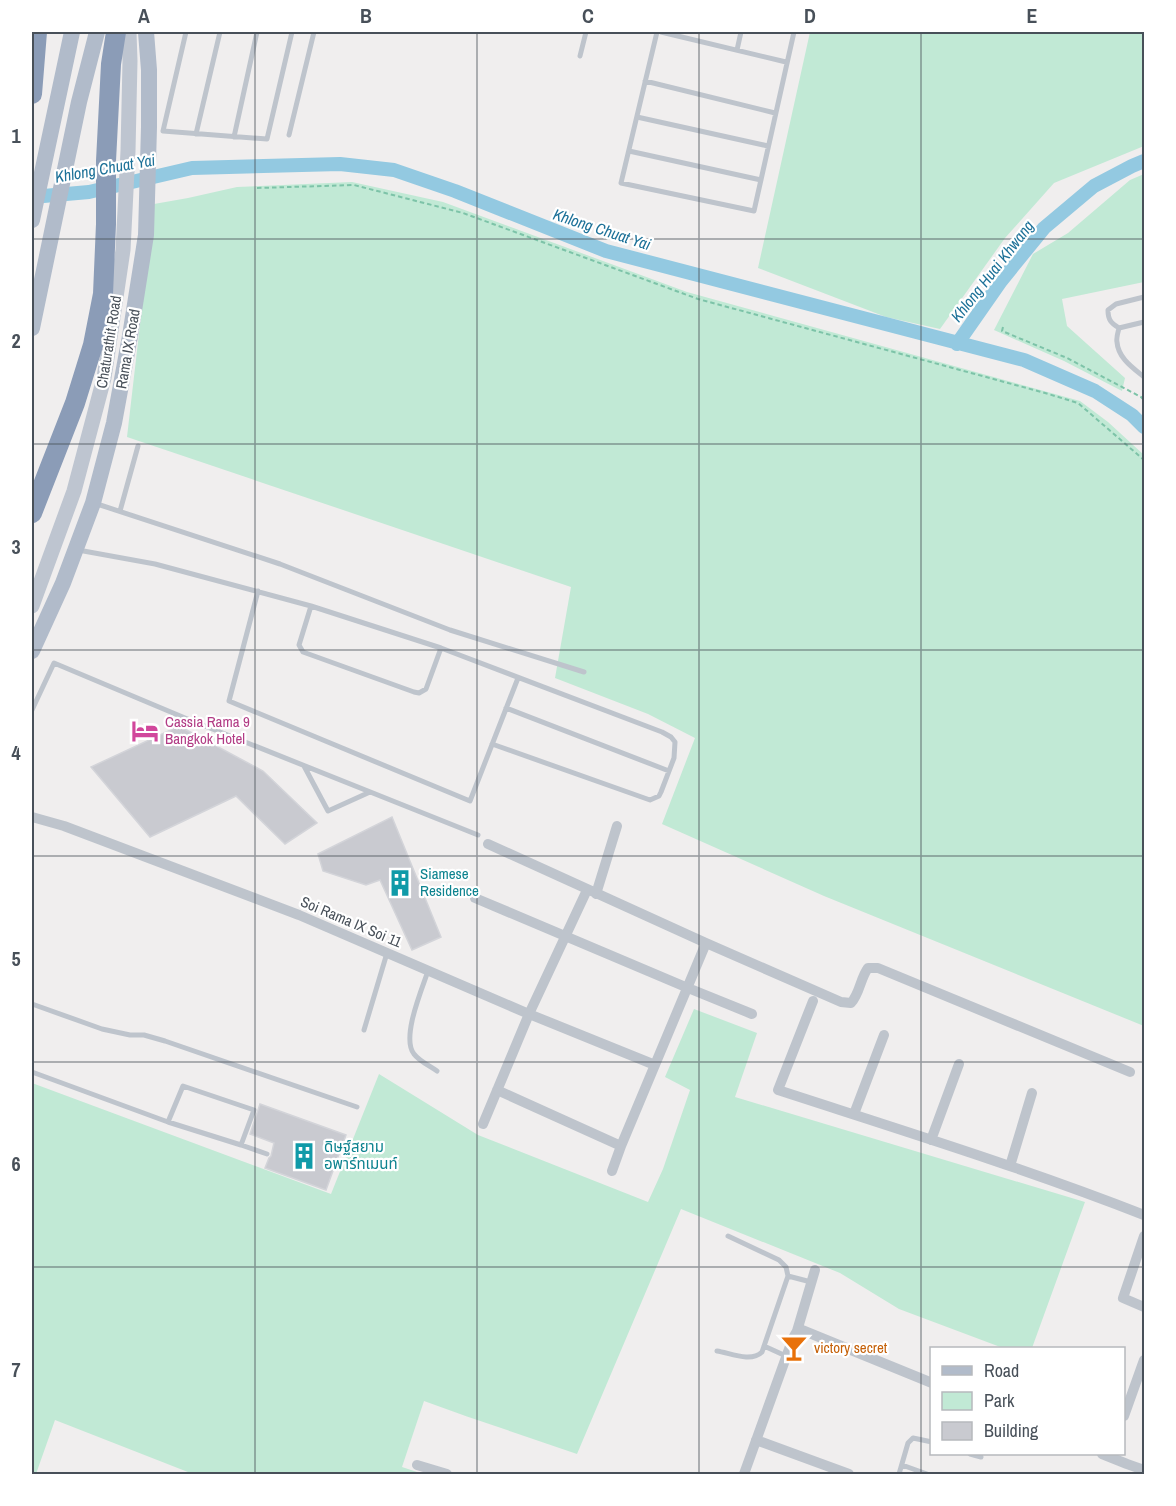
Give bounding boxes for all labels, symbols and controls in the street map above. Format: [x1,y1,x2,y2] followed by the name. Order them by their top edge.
[138,2,150,29] text: A
[360,2,372,29] text: B
[582,2,594,29] text: C
[804,2,816,29] text: D
[1027,2,1038,29] text: E
[11,122,21,149] text: 1
[53,148,157,188] water label: Khlong Chuat Yai
[550,203,654,255] water label: Khlong Chuat Yai
[945,216,1039,326] water label: Khlong Huai Khwang
[91,294,126,390] street label: Chaturathit Road
[110,307,145,390] street label: Rama IX Road
[11,327,21,354] text: 2
[11,533,21,560] text: 3
[165,711,250,749] place label: Cassia Rama 9 Bangkok Hotel
[130,716,160,746] hotel icon: Cassia Rama 9 Bangkok Hotel
[11,739,21,766] text: 4
[420,863,479,901] place label: Siamese Residence
[385,868,415,898] building icon: Siamese Residence
[297,891,405,952] street label: Soi Rama IX Soi 11
[11,945,21,972] text: 5
[324,1136,398,1174] place label: ดิษฐ์สยาม อพาร์ทเมนท์
[289,1141,319,1171] building icon: ดิษฐ์สยาม อพาร์ทเมนท์
[11,1150,21,1177] text: 6
[779,1333,809,1363] bar icon: victory secret
[814,1337,888,1358] place label: victory secret
[930,1347,1125,1455] legend
[11,1356,21,1383] text: 7
[984,1358,1019,1383] text: Road
[984,1388,1015,1413] text: Park
[984,1418,1039,1443] text: Building

